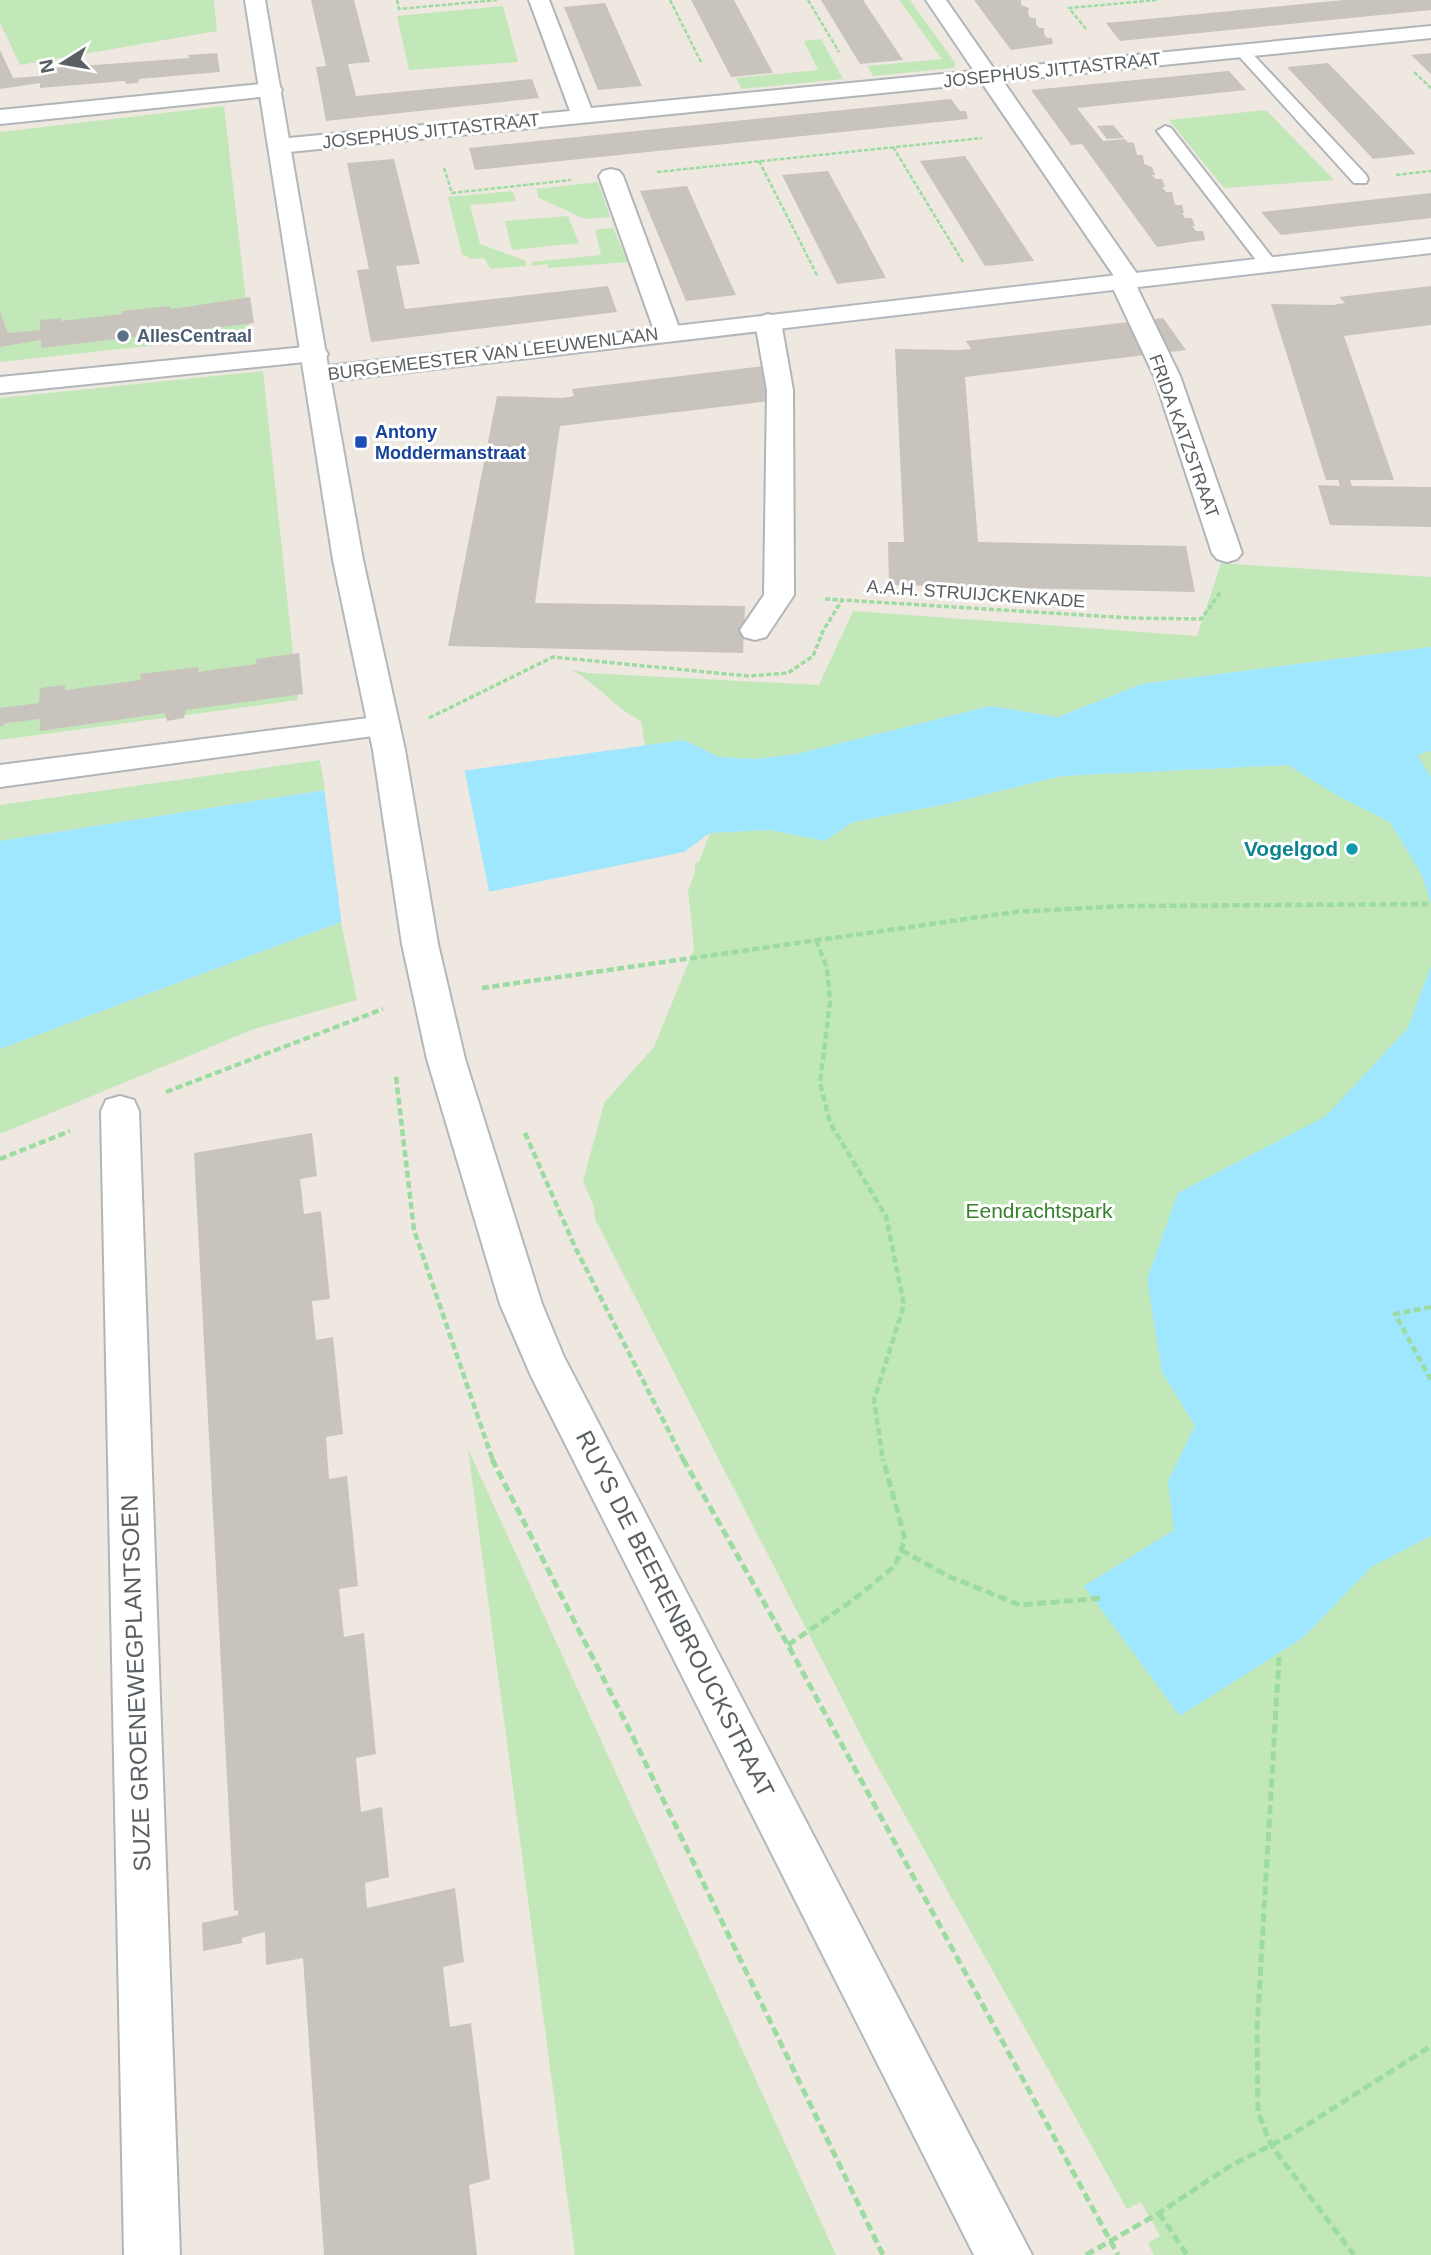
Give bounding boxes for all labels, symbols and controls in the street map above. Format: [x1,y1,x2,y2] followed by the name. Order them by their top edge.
[28,28,98,98] north arrow
[942,49,1162,91] street label: JOSEPHUS JITTASTRAAT
[35,57,58,75] text: N
[321,110,541,152] street label: JOSEPHUS JITTASTRAAT
[327,324,659,384] street label: BURGEMEESTER VAN LEEUWENLAAN
[137,326,252,346] place label: AllesCentraal
[115,328,131,344] marker: AllesCentraal
[1145,352,1223,520] street label: FRIDA KATZSTRAAT
[375,422,526,463] place label: Antony Moddermanstraat
[353,434,369,450] marker: Antony Moddermanstraat
[866,576,1086,612] street label: A.A.H. STRUIJCKENKADE
[1244,837,1338,860] place label: Vogelgod
[1344,841,1360,857] marker: Vogelgod
[965,1199,1113,1222] park label: Eendrachtspark
[571,1426,780,1802] street label: RUYS DE BEERENBROUCKSTRAAT
[115,1494,156,1872] street label: SUZE GROENEWEGPLANTSOEN

